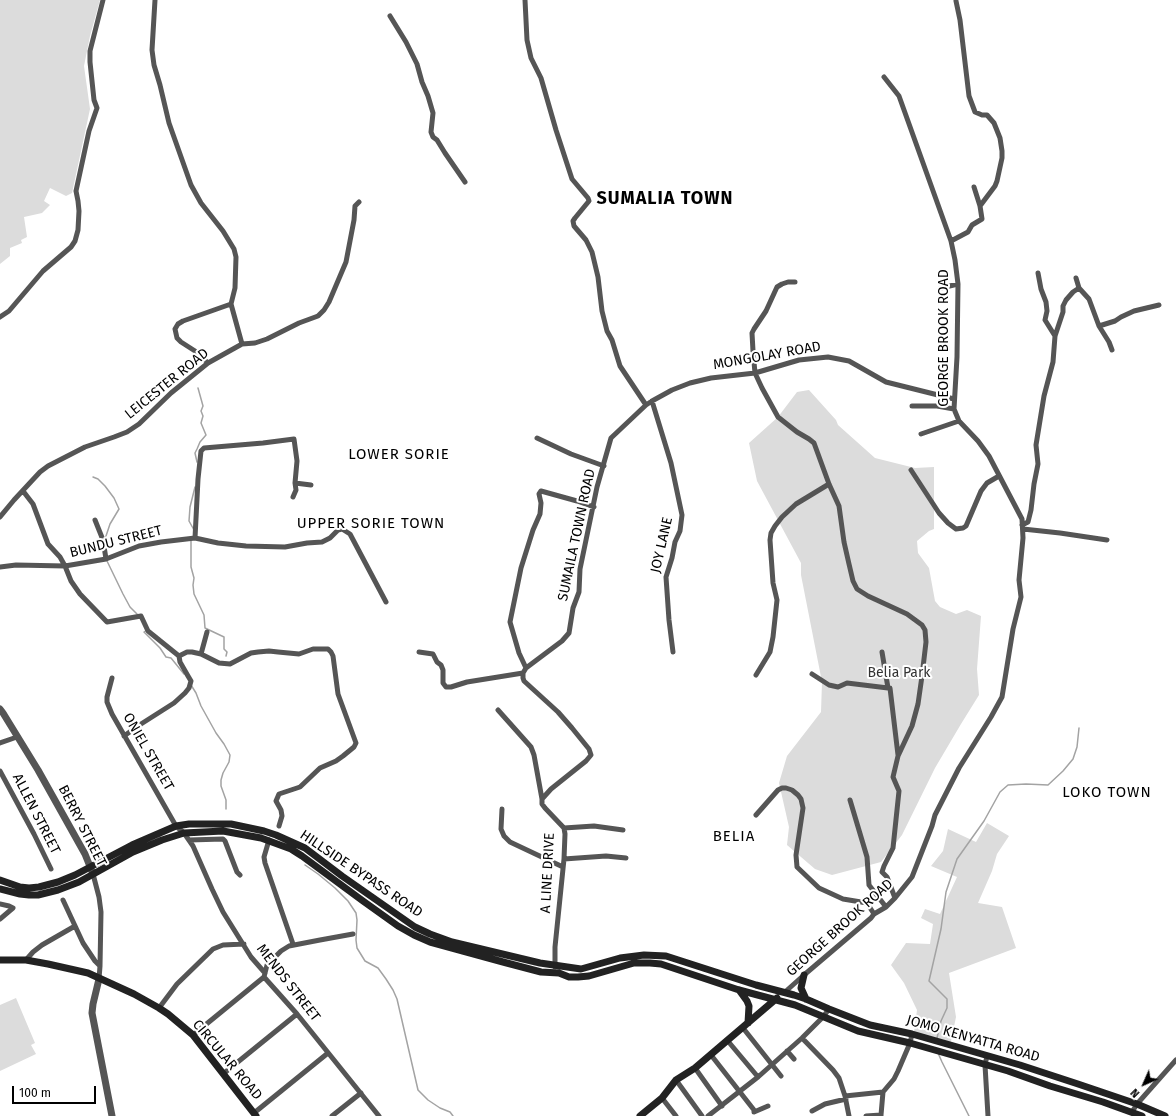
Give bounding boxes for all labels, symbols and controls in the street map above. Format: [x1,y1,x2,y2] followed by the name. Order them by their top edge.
[597,188,733,210] district label: SUMALIA TOWN
[936,269,952,407] street label: GEORGE BROOK ROAD
[712,338,822,374] street label: MONGOLAY ROAD
[122,345,212,423] street label: LEICESTER ROAD
[348,446,450,464] district label: LOWER SORIE
[555,467,599,603] street label: SUMAILA TOWN ROAD
[297,515,445,533] district label: UPPER SORIE TOWN
[647,515,677,575] street label: JOY LANE
[68,522,164,562] street label: BUNDU STREET
[867,665,931,681] park label: Belia Park
[119,710,177,794] street label: ONIEL STREET
[9,771,63,857] street label: ALLEN STREET
[54,782,110,870] street label: BERRY STREET
[1062,784,1152,802] district label: LOKO TOWN
[296,827,426,921] street label: HILLSIDE BYPASS ROAD
[713,828,755,846] district label: BELIA
[538,832,558,914] street label: A LINE DRIVE
[783,876,897,980] street label: GEORGE BROOK ROAD
[253,941,323,1025] street label: MENDS STREET
[904,1012,1042,1066] street label: JOMO KENYATTA ROAD
[189,1017,265,1103] street label: CIRCULAR ROAD
[1124,1064,1164,1104] north arrow
[14,1078,98,1104] scale bar
[19,1086,51,1100] text: 100 m
[1128,1086,1142,1100] text: N

